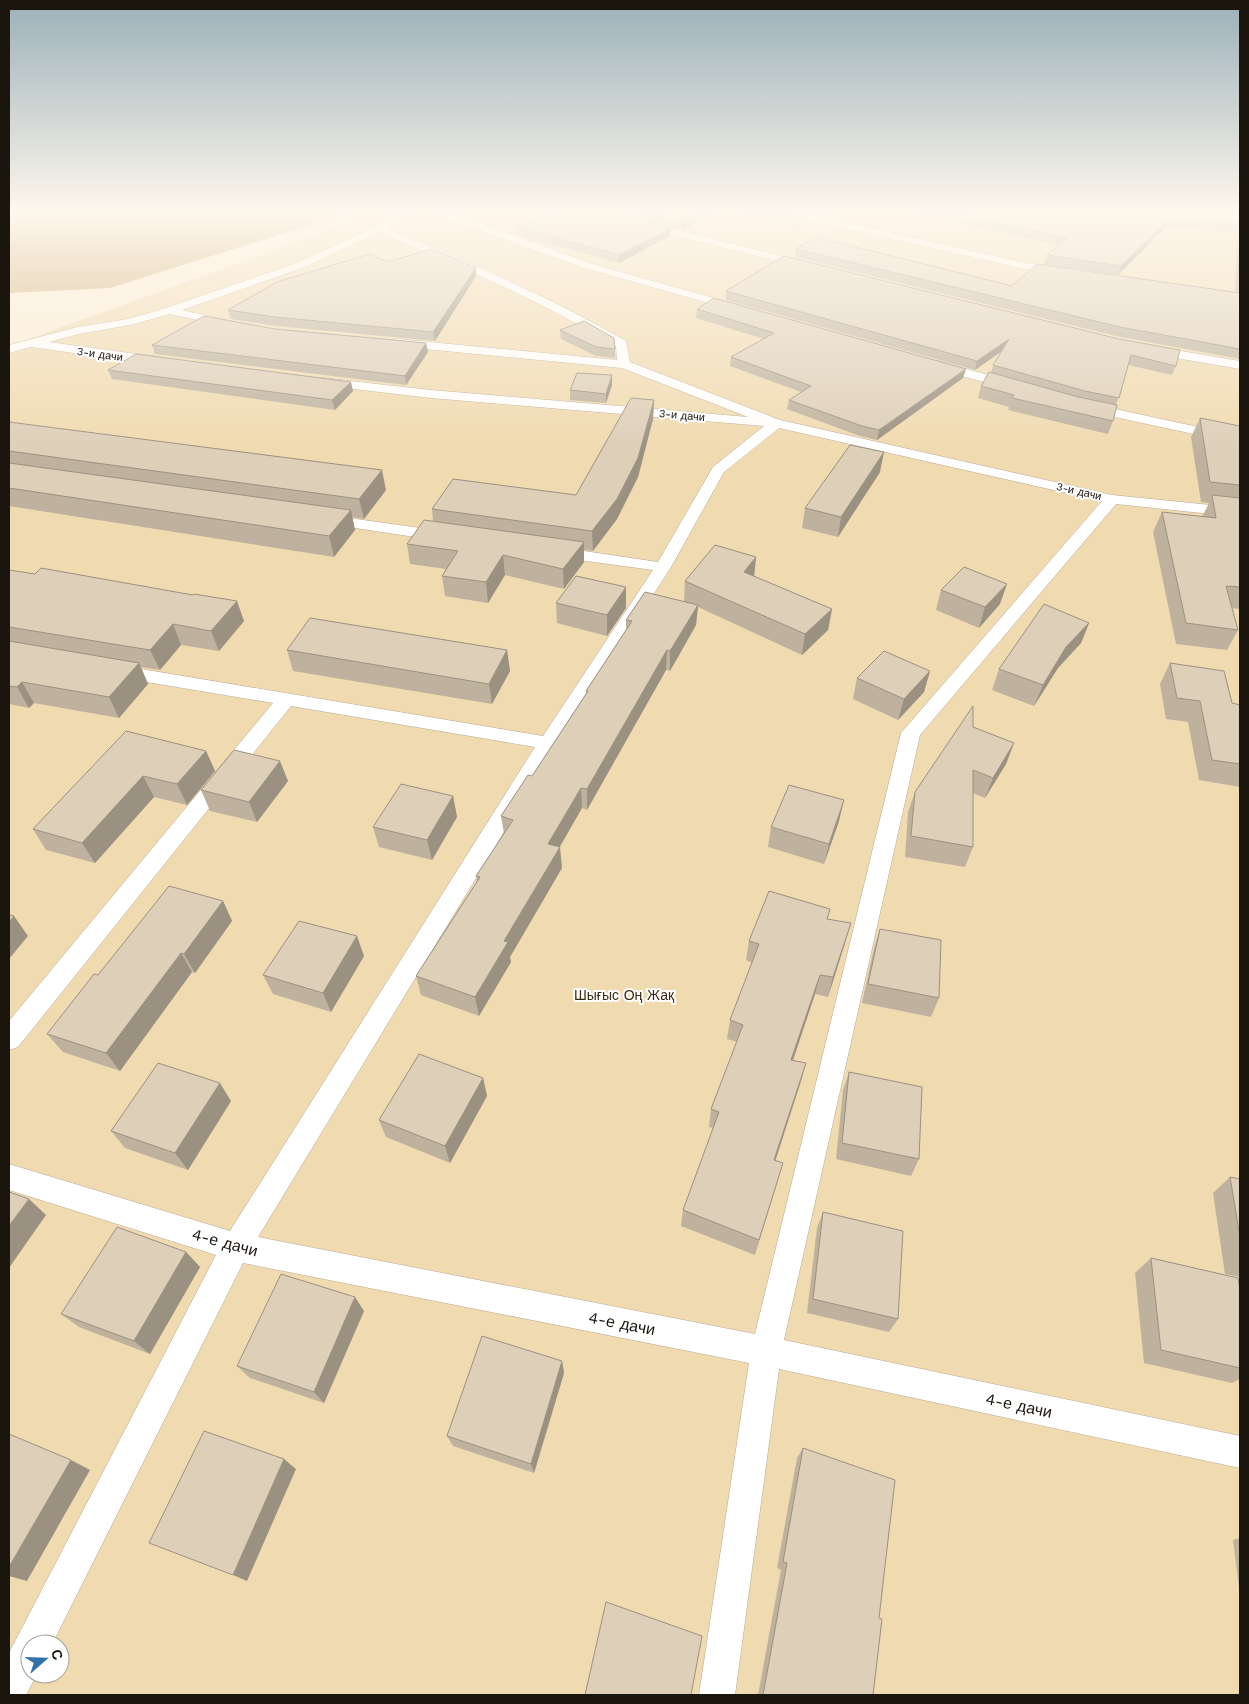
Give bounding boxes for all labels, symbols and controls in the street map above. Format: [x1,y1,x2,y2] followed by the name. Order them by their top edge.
[76,345,124,364] street label: 3-и дачи
[658,407,705,424] street label: 3-и дачи
[1055,480,1103,503] street label: 3-и дачи
[574,987,675,1003] park label: Шығыс Оң Жақ
[190,1225,260,1260] street label: 4-е дачи
[587,1308,657,1339] street label: 4-е дачи
[984,1389,1054,1422] street label: 4-е дачи
[20,1634,70,1684] north arrow
[48,1647,66,1662] text: С

